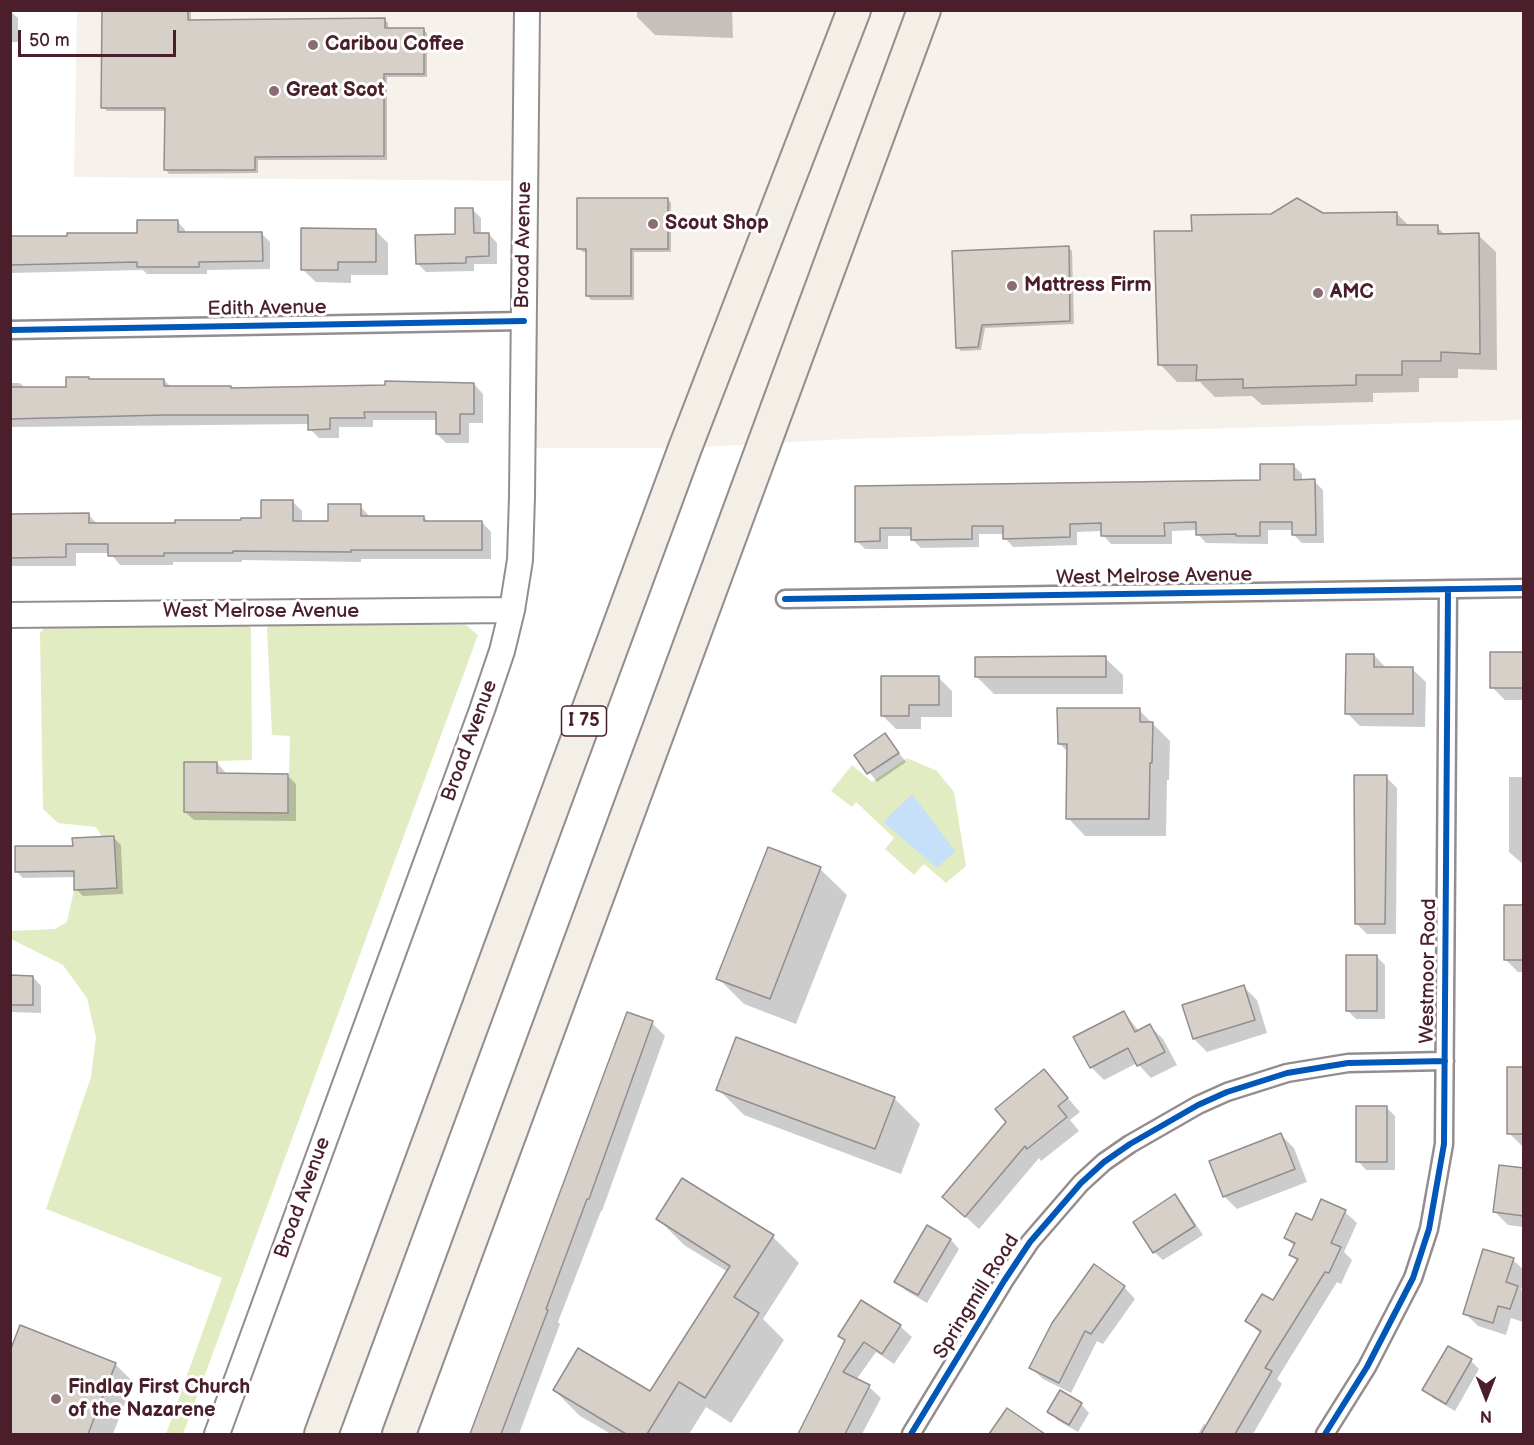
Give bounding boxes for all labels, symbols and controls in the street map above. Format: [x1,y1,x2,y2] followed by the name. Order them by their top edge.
[21,18,178,56] scale bar
[29,30,70,51] text: 50 m
[325,33,464,57] place label: Caribou Coffee
[306,38,320,52] marker: Caribou Coffee
[286,79,384,103] place label: Great Scot
[267,84,281,98] marker: Great Scot
[511,181,537,309] street label: Broad Avenue
[665,212,769,236] place label: Scout Shop
[646,217,660,231] marker: Scout Shop
[1024,274,1152,298] place label: Mattress Firm
[1005,279,1019,293] marker: Mattress Firm
[1330,281,1374,305] place label: AMC
[1311,286,1325,300] marker: AMC
[207,296,327,322] street label: Edith Avenue
[1056,563,1252,591] street label: West Melrose Avenue
[163,600,359,624] street label: West Melrose Avenue
[437,677,503,805] street label: Broad Avenue
[562,706,606,736] road number: I 75
[1416,898,1442,1044] street label: Westmoor Road
[270,1134,336,1262] street label: Broad Avenue
[929,1230,1025,1364] street label: Springmill Road
[1456,1367,1516,1427] north arrow
[68,1376,250,1423] place label: Findlay First Church of the Nazarene
[49,1392,63,1406] marker: Findlay First Church of the Nazarene
[1480,1406,1492,1425] text: N

